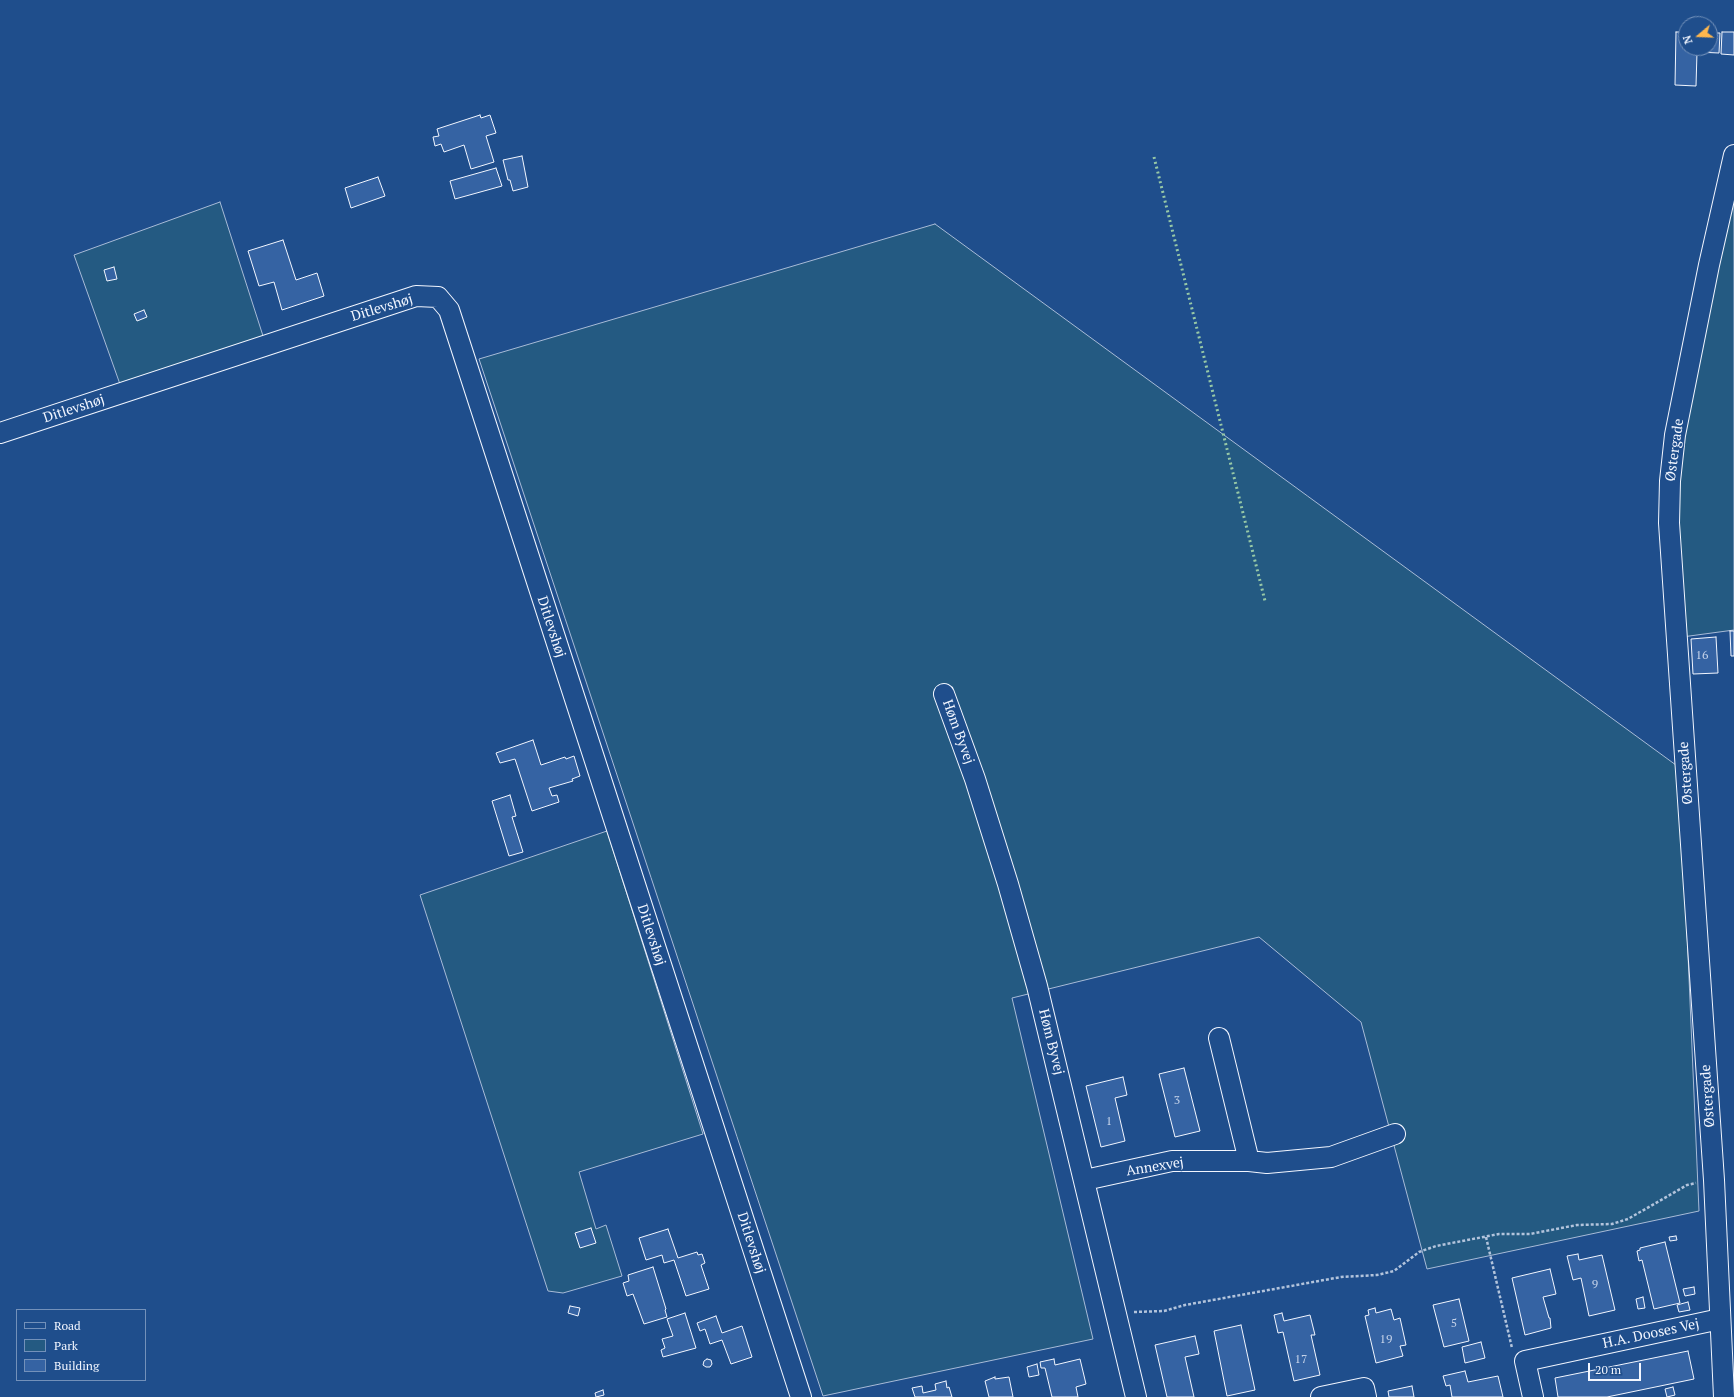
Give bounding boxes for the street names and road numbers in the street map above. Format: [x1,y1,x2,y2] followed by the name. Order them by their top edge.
[349,291,415,325] street label: Ditlevshøj
[41,391,107,427] street label: Ditlevshøj
[1662,417,1688,483] street label: Østergade
[533,594,569,660] street label: Ditlevshøj
[939,697,977,767] street label: Høm Byvej
[1675,741,1697,805] street label: Østergade
[633,902,669,968] street label: Ditlevshøj
[1035,1007,1067,1077] street label: Høm Byvej
[1697,1064,1719,1128] street label: Østergade
[1125,1154,1185,1180] street label: Annexvej
[733,1210,769,1276] street label: Ditlevshøj
[1601,1316,1701,1352] street label: H.A. Dooses Vej

